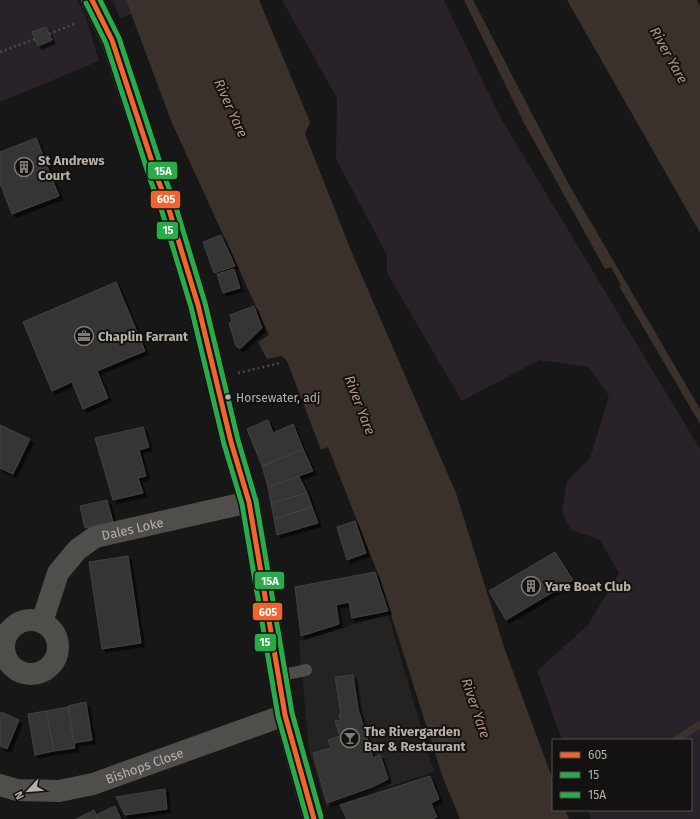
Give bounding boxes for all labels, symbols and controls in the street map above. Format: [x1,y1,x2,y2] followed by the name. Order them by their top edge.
[646,24,691,87] water label: River Yare
[210,76,251,140] water label: River Yare
[38,153,105,183] place label: St Andrews Court
[13,156,35,178] building icon: St Andrews Court
[147,161,178,180] line badge: 15A
[154,165,172,178] text: 15A
[150,190,181,209] line badge: 605
[157,193,175,206] text: 605
[156,221,179,240] line badge: 15
[163,224,174,237] text: 15
[73,325,95,347] office icon: Chaplin Farrant
[98,329,189,344] place label: Chaplin Farrant
[340,373,379,437] water label: River Yare
[236,391,320,405] place label: Horsewater, adj
[223,392,233,402] marker: Horsewater, adj
[100,515,165,543] street label: Dales Loke
[254,571,285,590] line badge: 15A
[261,575,279,588] text: 15A
[520,575,542,597] building icon: Yare Boat Club
[544,579,631,594] place label: Yare Boat Club
[252,602,283,621] line badge: 605
[259,606,277,619] text: 605
[254,633,277,652] line badge: 15
[260,636,271,649] text: 15
[457,676,494,740] water label: River Yare
[364,724,466,754] place label: The Rivergarden Bar & Restaurant
[339,727,361,749] bar icon: The Rivergarden Bar & Restaurant
[552,739,692,811] legend
[103,745,186,787] street label: Bishops Close
[588,748,607,762] text: 605
[588,768,599,782] text: 15
[8,771,48,811] north arrow
[588,788,606,802] text: 15A
[12,789,27,801] text: N

